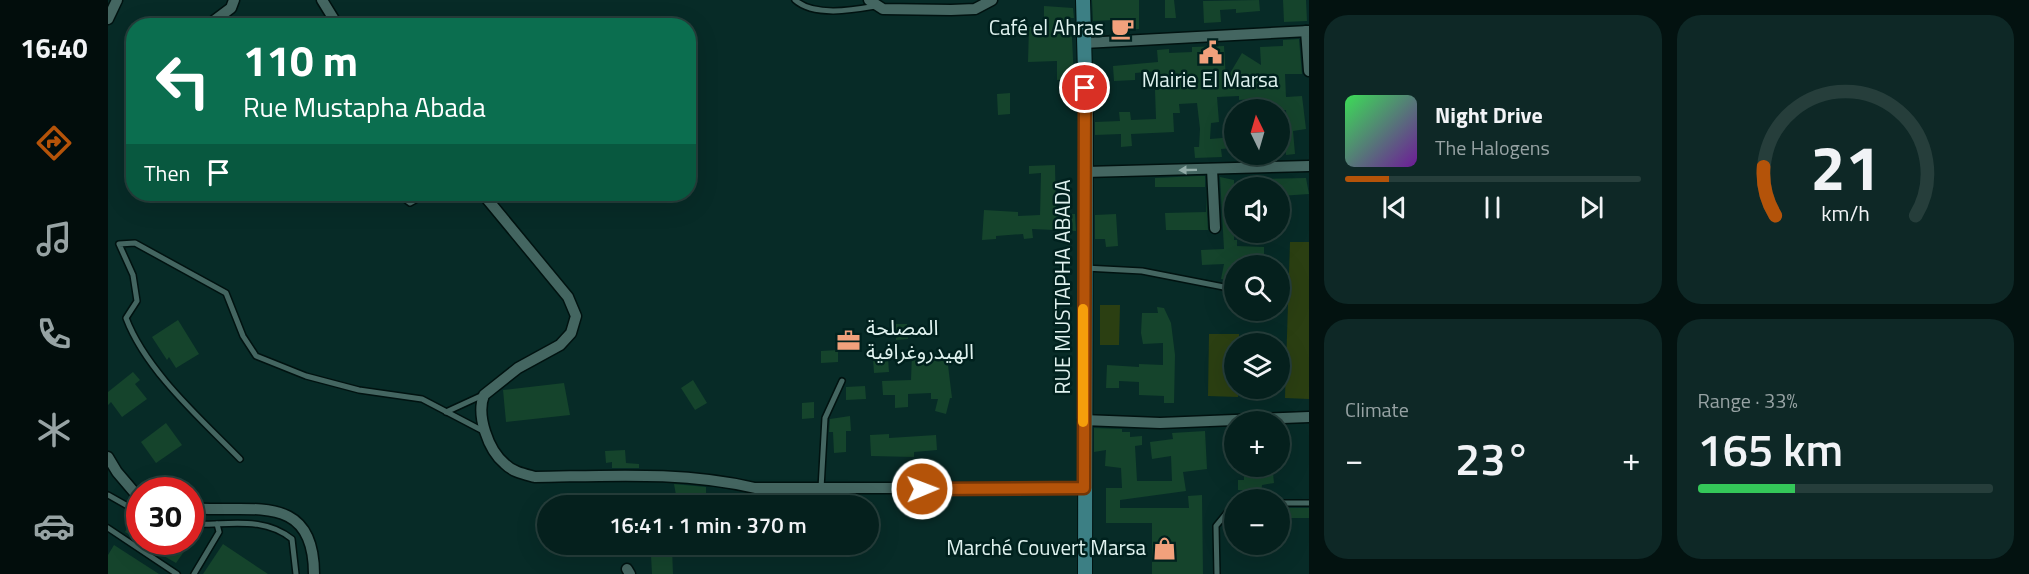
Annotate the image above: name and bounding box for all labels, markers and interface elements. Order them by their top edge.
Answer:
place label: Café el Ahras [989,11,1104,43]
cafe icon: Café el Ahras [1109,15,1135,41]
text: 16:40 [20,27,88,68]
text: 110 m [243,28,358,92]
public building icon: Mairie El Marsa [1197,39,1223,65]
icon: left [144,42,222,120]
pin [1059,62,1110,113]
place label: Mairie El Marsa [1142,63,1279,95]
icon: arrive [1068,71,1101,104]
text: Rue Mustapha Abada [243,86,486,127]
text: Night Drive [1435,98,1543,132]
north arrow [1224,99,1290,165]
map controls [1224,99,1290,555]
text: 21 [1810,120,1880,215]
icon: directions [33,122,75,164]
text: The Halogens [1435,132,1550,163]
text: Then [144,156,190,190]
icon: arrive [202,156,235,189]
one-way arrow [1178,165,1197,174]
button: sound [1224,177,1290,243]
street label: RUE MUSTAPHA ABADA [1046,179,1078,395]
icon: previous [1378,191,1411,224]
icon: pause [1476,191,1509,224]
icon: next [1575,191,1608,224]
text: km/h [1821,198,1870,230]
icon: music [33,218,75,260]
button: search [1224,255,1290,321]
place label: المصلحة الهيدروغرافية [866,311,974,367]
icon: phone [33,313,75,355]
office icon: المصلحة الهيدروغرافية [835,327,861,353]
button: layers [1224,333,1290,399]
text: Range · 33% [1698,385,1798,416]
text: Climate [1345,394,1409,425]
icon: climate [33,409,75,451]
button: + [1224,411,1290,477]
text: 165 km [1698,415,1843,483]
text: 23° [1455,424,1531,492]
text: − [1345,434,1363,484]
text: + [1622,434,1640,484]
position arrow [890,457,954,521]
speed limit sign: 30 [126,477,204,555]
button: − [1224,489,1290,555]
icon: car [33,505,75,547]
text: 16:41 · 1 min · 370 m [609,508,807,542]
place label: Marché Couvert Marsa [946,531,1146,563]
shop icon: Marché Couvert Marsa [1151,535,1177,561]

